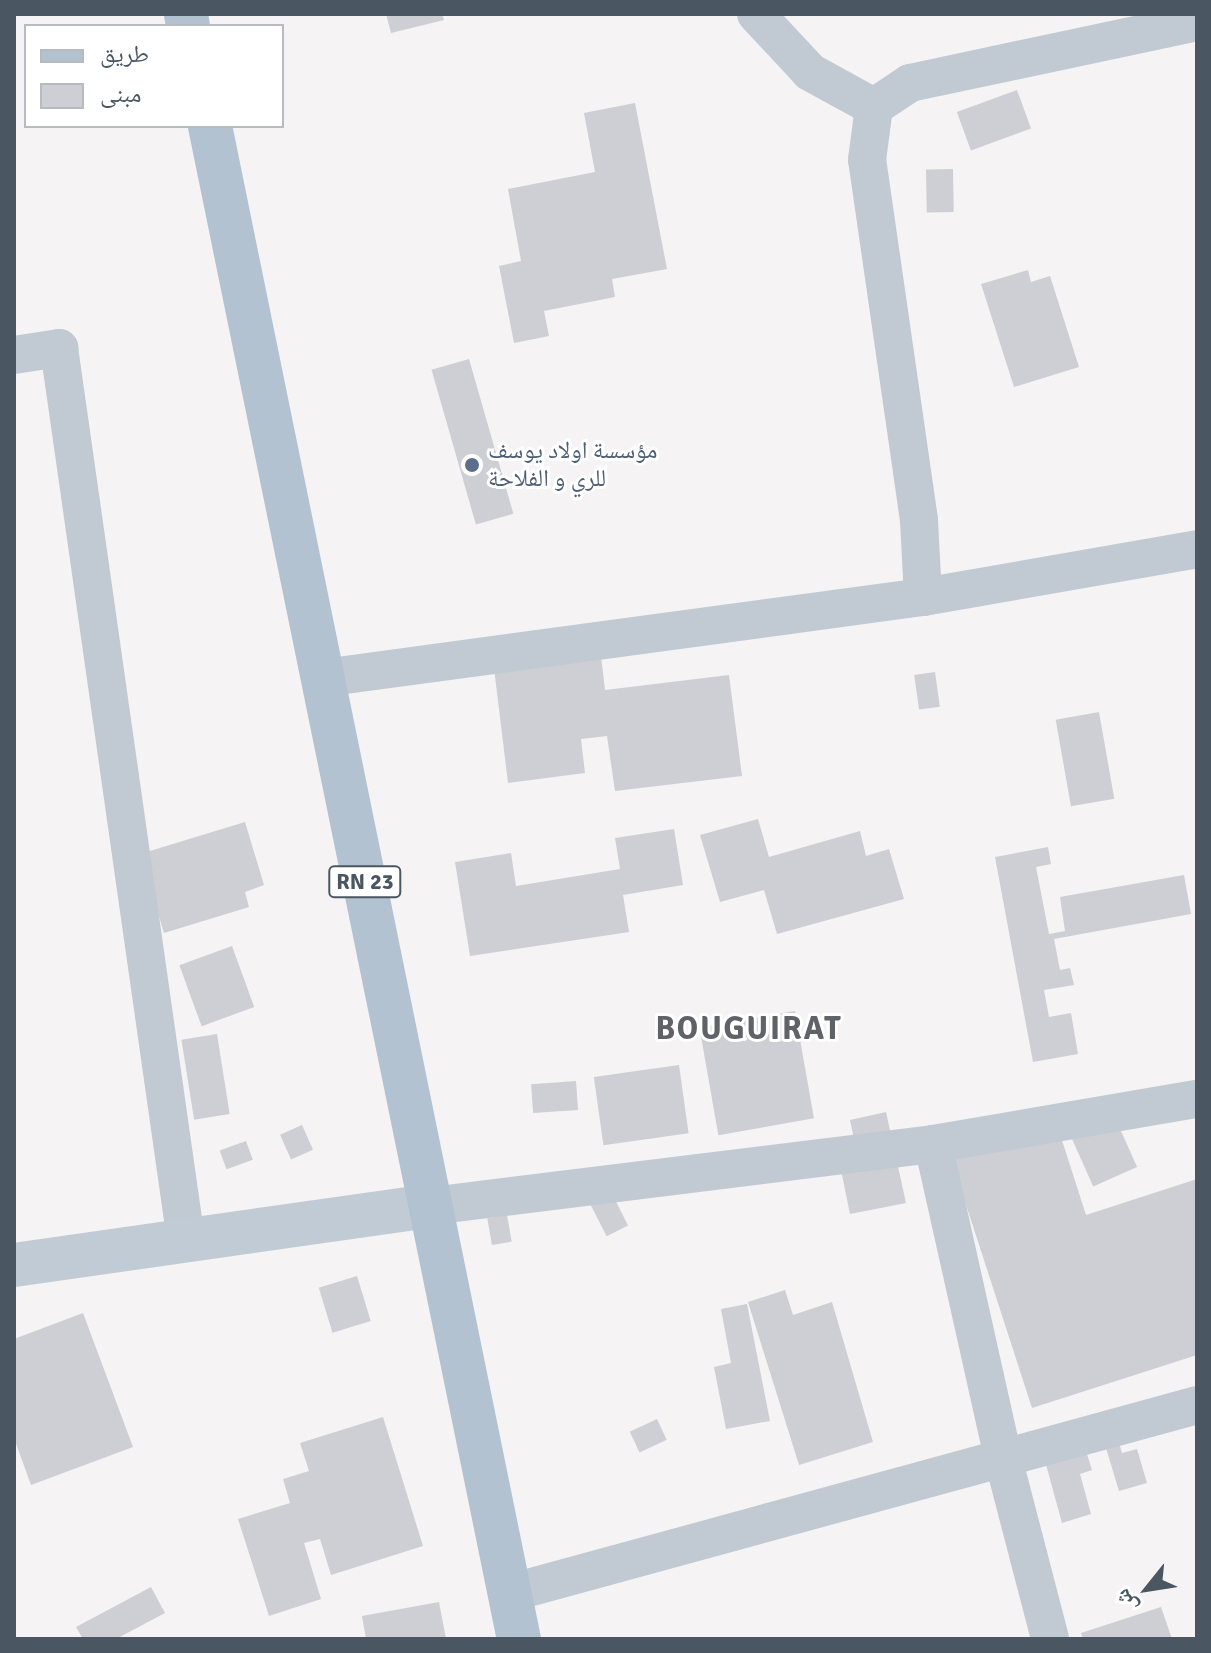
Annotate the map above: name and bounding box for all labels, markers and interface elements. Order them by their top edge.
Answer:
legend [24,24,284,128]
text: طريق [100,39,149,69]
text: مبنى [100,79,141,109]
place label: مؤسسة اولاد يوسف للري و الفلاحة [488,437,657,493]
marker: مؤسسة اولاد يوسف للري و الفلاحة [463,456,481,474]
road number: RN 23 [327,864,403,900]
district label: BOUGUIRAT [655,1010,843,1048]
north arrow [1107,1549,1187,1629]
text: ش [1108,1584,1143,1618]

